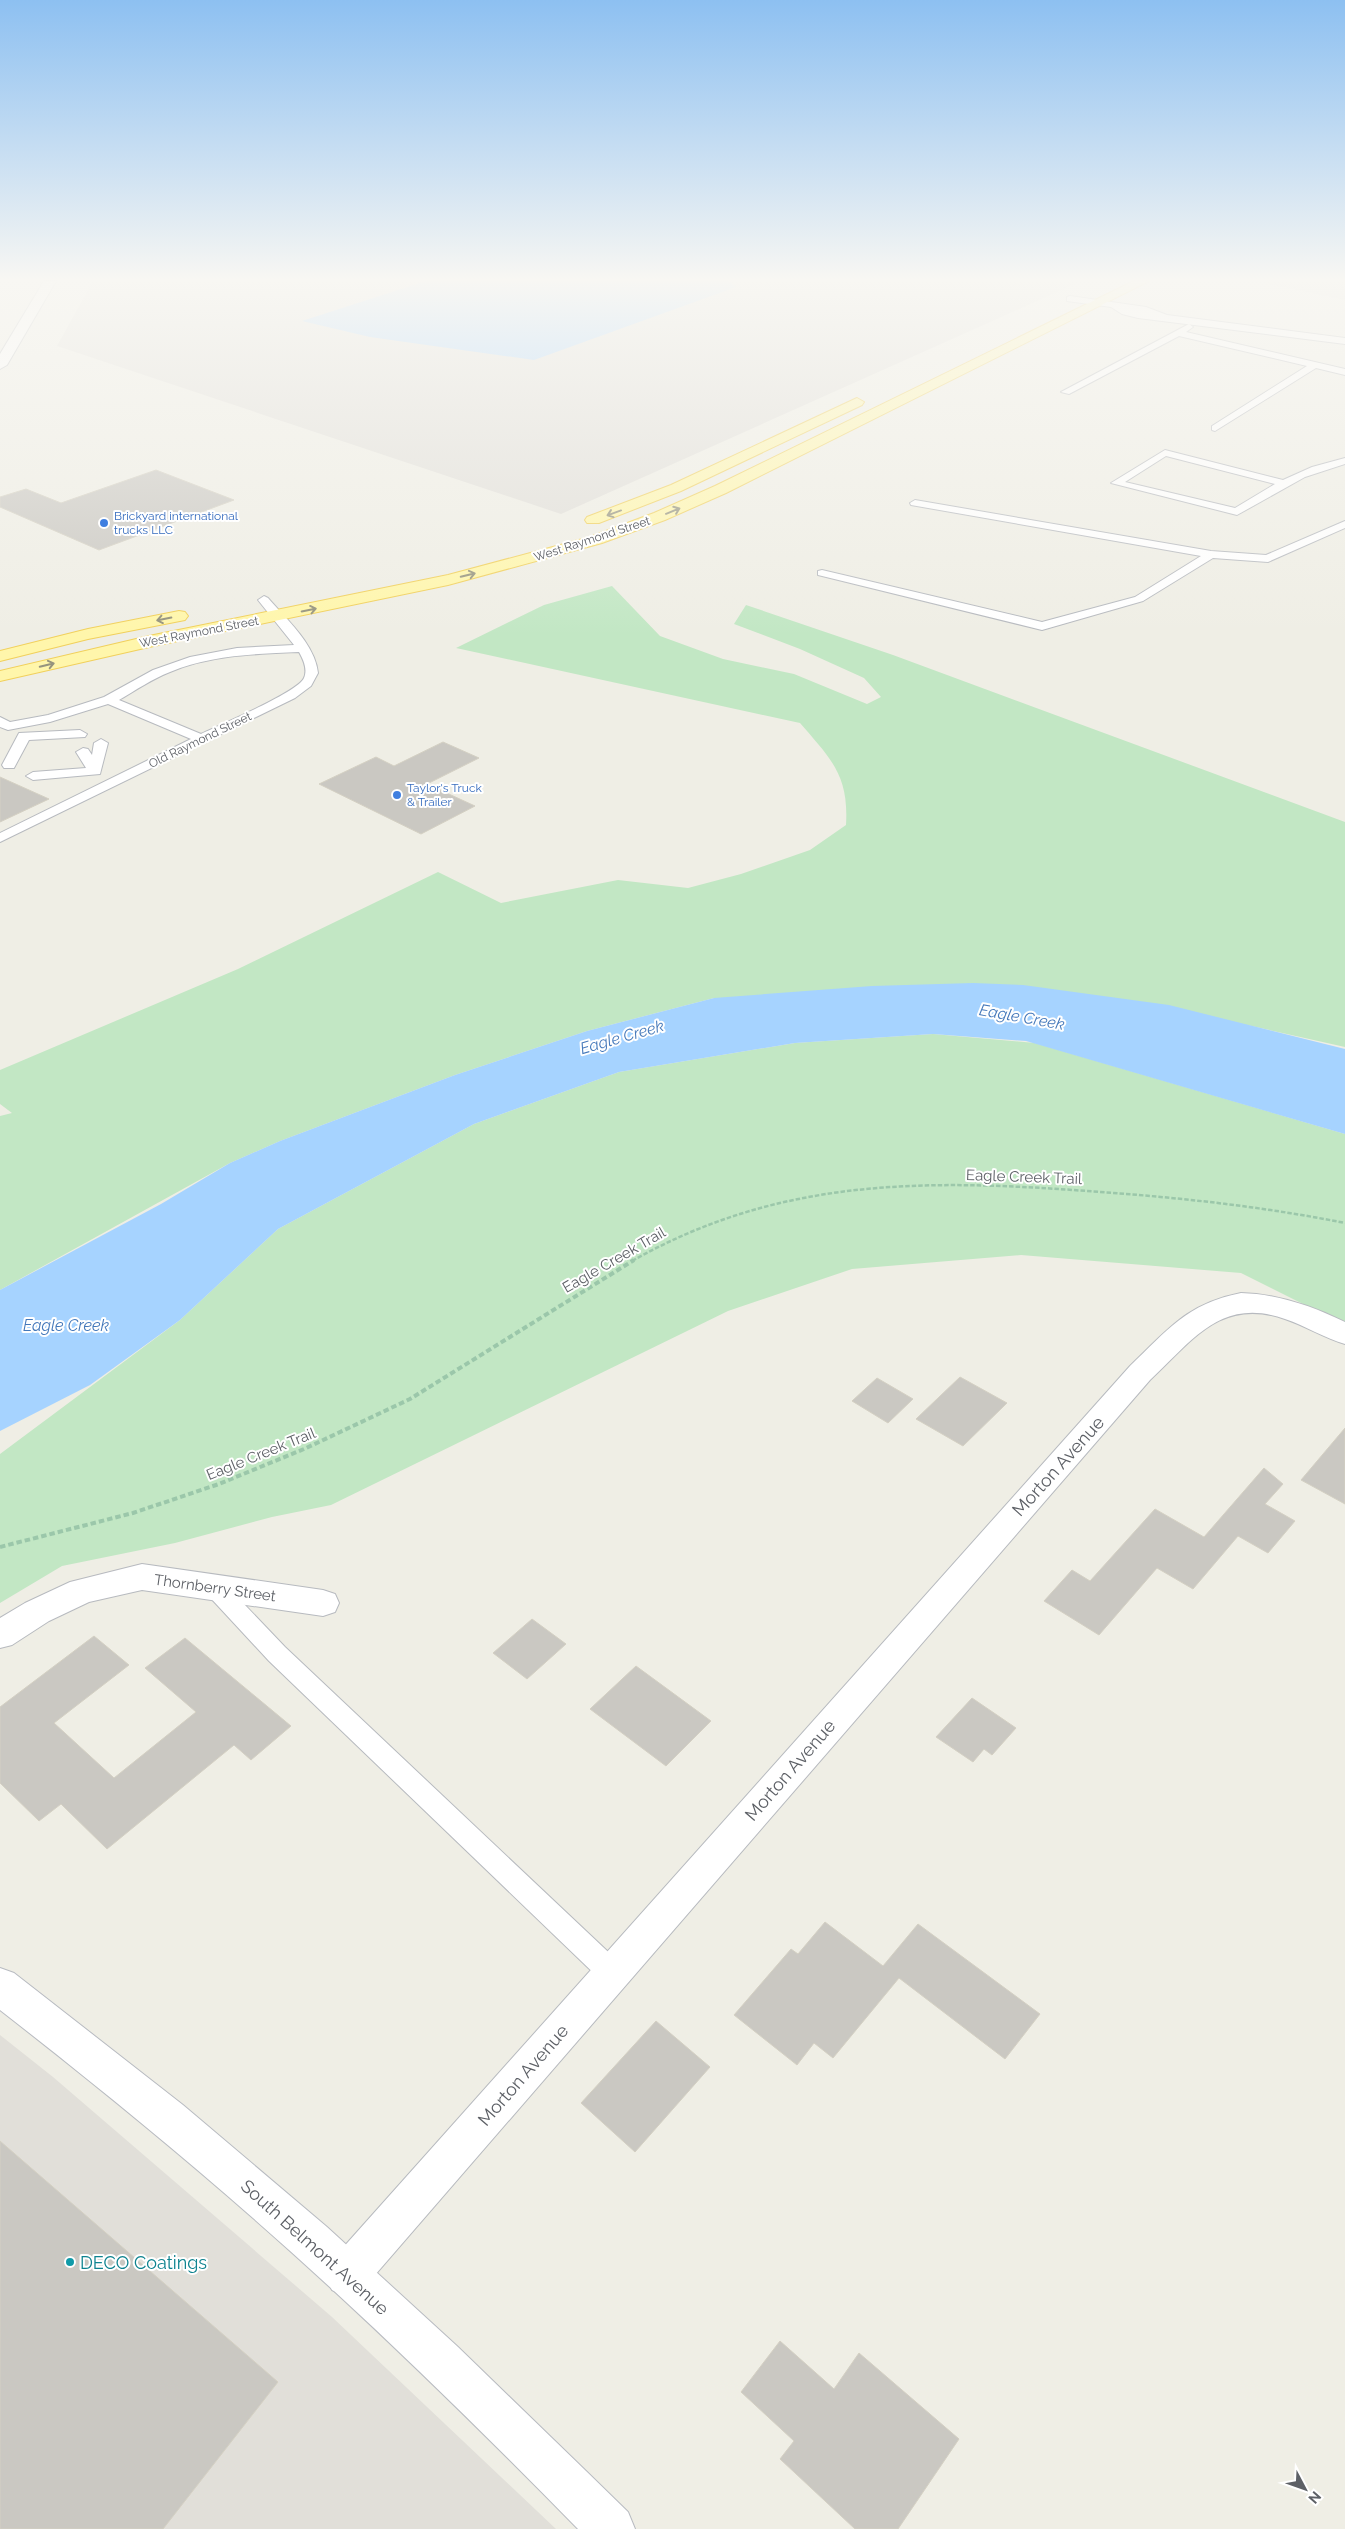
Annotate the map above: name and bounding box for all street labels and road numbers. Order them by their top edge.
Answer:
street label: West Raymond Street [532,514,652,564]
street label: West Raymond Street [138,614,260,650]
street label: Old Raymond Street [146,709,254,771]
street label: Eagle Creek Trail [966,1166,1083,1188]
street label: Eagle Creek Trail [559,1223,670,1297]
street label: Morton Avenue [1008,1411,1109,1520]
street label: Eagle Creek Trail [204,1424,319,1484]
street label: Thornberry Street [153,1571,277,1605]
street label: Morton Avenue [740,1715,840,1825]
street label: Morton Avenue [473,2020,573,2130]
street label: South Belmont Avenue [237,2175,394,2319]

